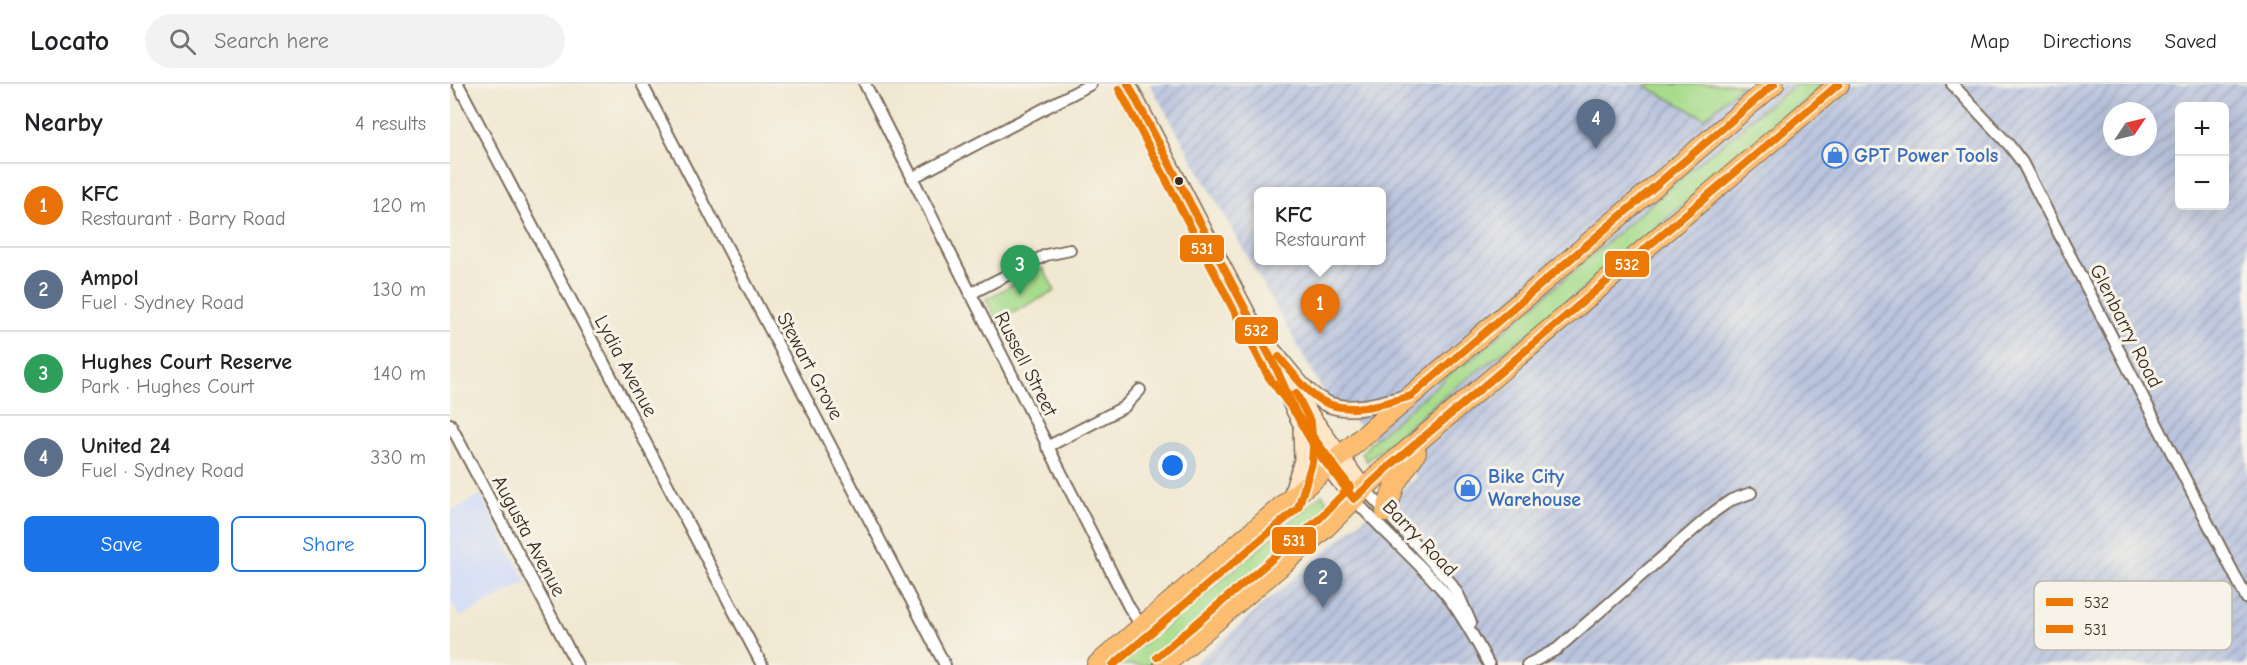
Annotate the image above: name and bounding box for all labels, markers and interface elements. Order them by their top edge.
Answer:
search box [145,14,565,68]
text: Locato [30,25,109,57]
icon: search [166,25,199,58]
text: Search here [214,28,329,54]
text: Map [1970,29,2010,53]
text: Directions [2043,29,2132,53]
text: Saved [2165,29,2217,53]
pin: 4 [1576,100,1616,149]
north arrow [2103,102,2157,156]
map controls [2175,102,2229,210]
button: + [2175,102,2229,156]
text: Nearby [24,108,103,138]
text: 4 results [355,112,426,135]
shop icon: GPT Power Tools [1820,140,1850,170]
place label: GPT Power Tools [1854,144,1998,167]
button: − [2175,156,2229,210]
unlabelled marker [1173,175,1185,187]
text: KFC [81,181,119,207]
popup [1254,187,1386,265]
text: 1 [40,194,47,217]
text: 120 m [372,194,426,217]
text: KFC [1275,202,1312,228]
text: Restaurant · Barry Road [81,207,286,230]
text: Restaurant [1275,228,1365,251]
line badge: 531 [1179,234,1225,263]
text: 531 [1191,240,1213,258]
pin: 3 [1000,246,1040,295]
line badge: 532 [1604,250,1650,278]
text: 532 [1615,256,1639,274]
street label: Glenbarry Road [2085,260,2167,392]
text: Ampol [81,265,139,291]
text: 2 [39,278,48,301]
text: 130 m [373,278,426,301]
pin: 1 [1300,284,1340,334]
text: Fuel · Sydney Road [81,291,244,314]
street label: Stewart Grove [772,308,848,424]
street label: Russell Street [990,308,1063,421]
street label: Lydia Avenue [590,311,662,421]
line badge: 532 [1234,316,1279,345]
text: 532 [1244,322,1268,340]
text: Hughes Court Reserve [81,349,292,375]
text: 3 [39,362,48,385]
text: 140 m [373,362,426,385]
text: Park · Hughes Court [81,375,254,398]
text: United 24 [81,433,170,459]
text: 4 [39,446,48,469]
text: 330 m [370,446,426,469]
your location [1158,451,1187,480]
text: Fuel · Sydney Road [81,459,244,482]
place label: Bike City Warehouse [1488,465,1581,511]
street label: Augusta Avenue [487,471,571,601]
shop icon: Bike City Warehouse [1453,473,1483,503]
street label: Barry Road [1378,495,1462,581]
button: Save [24,516,219,572]
button: Share [231,516,426,572]
line badge: 531 [1271,526,1317,555]
text: 531 [1283,532,1305,550]
pin: 2 [1304,558,1342,608]
legend [2034,581,2232,650]
text: 532 [2084,594,2109,612]
text: 531 [2084,621,2107,639]

